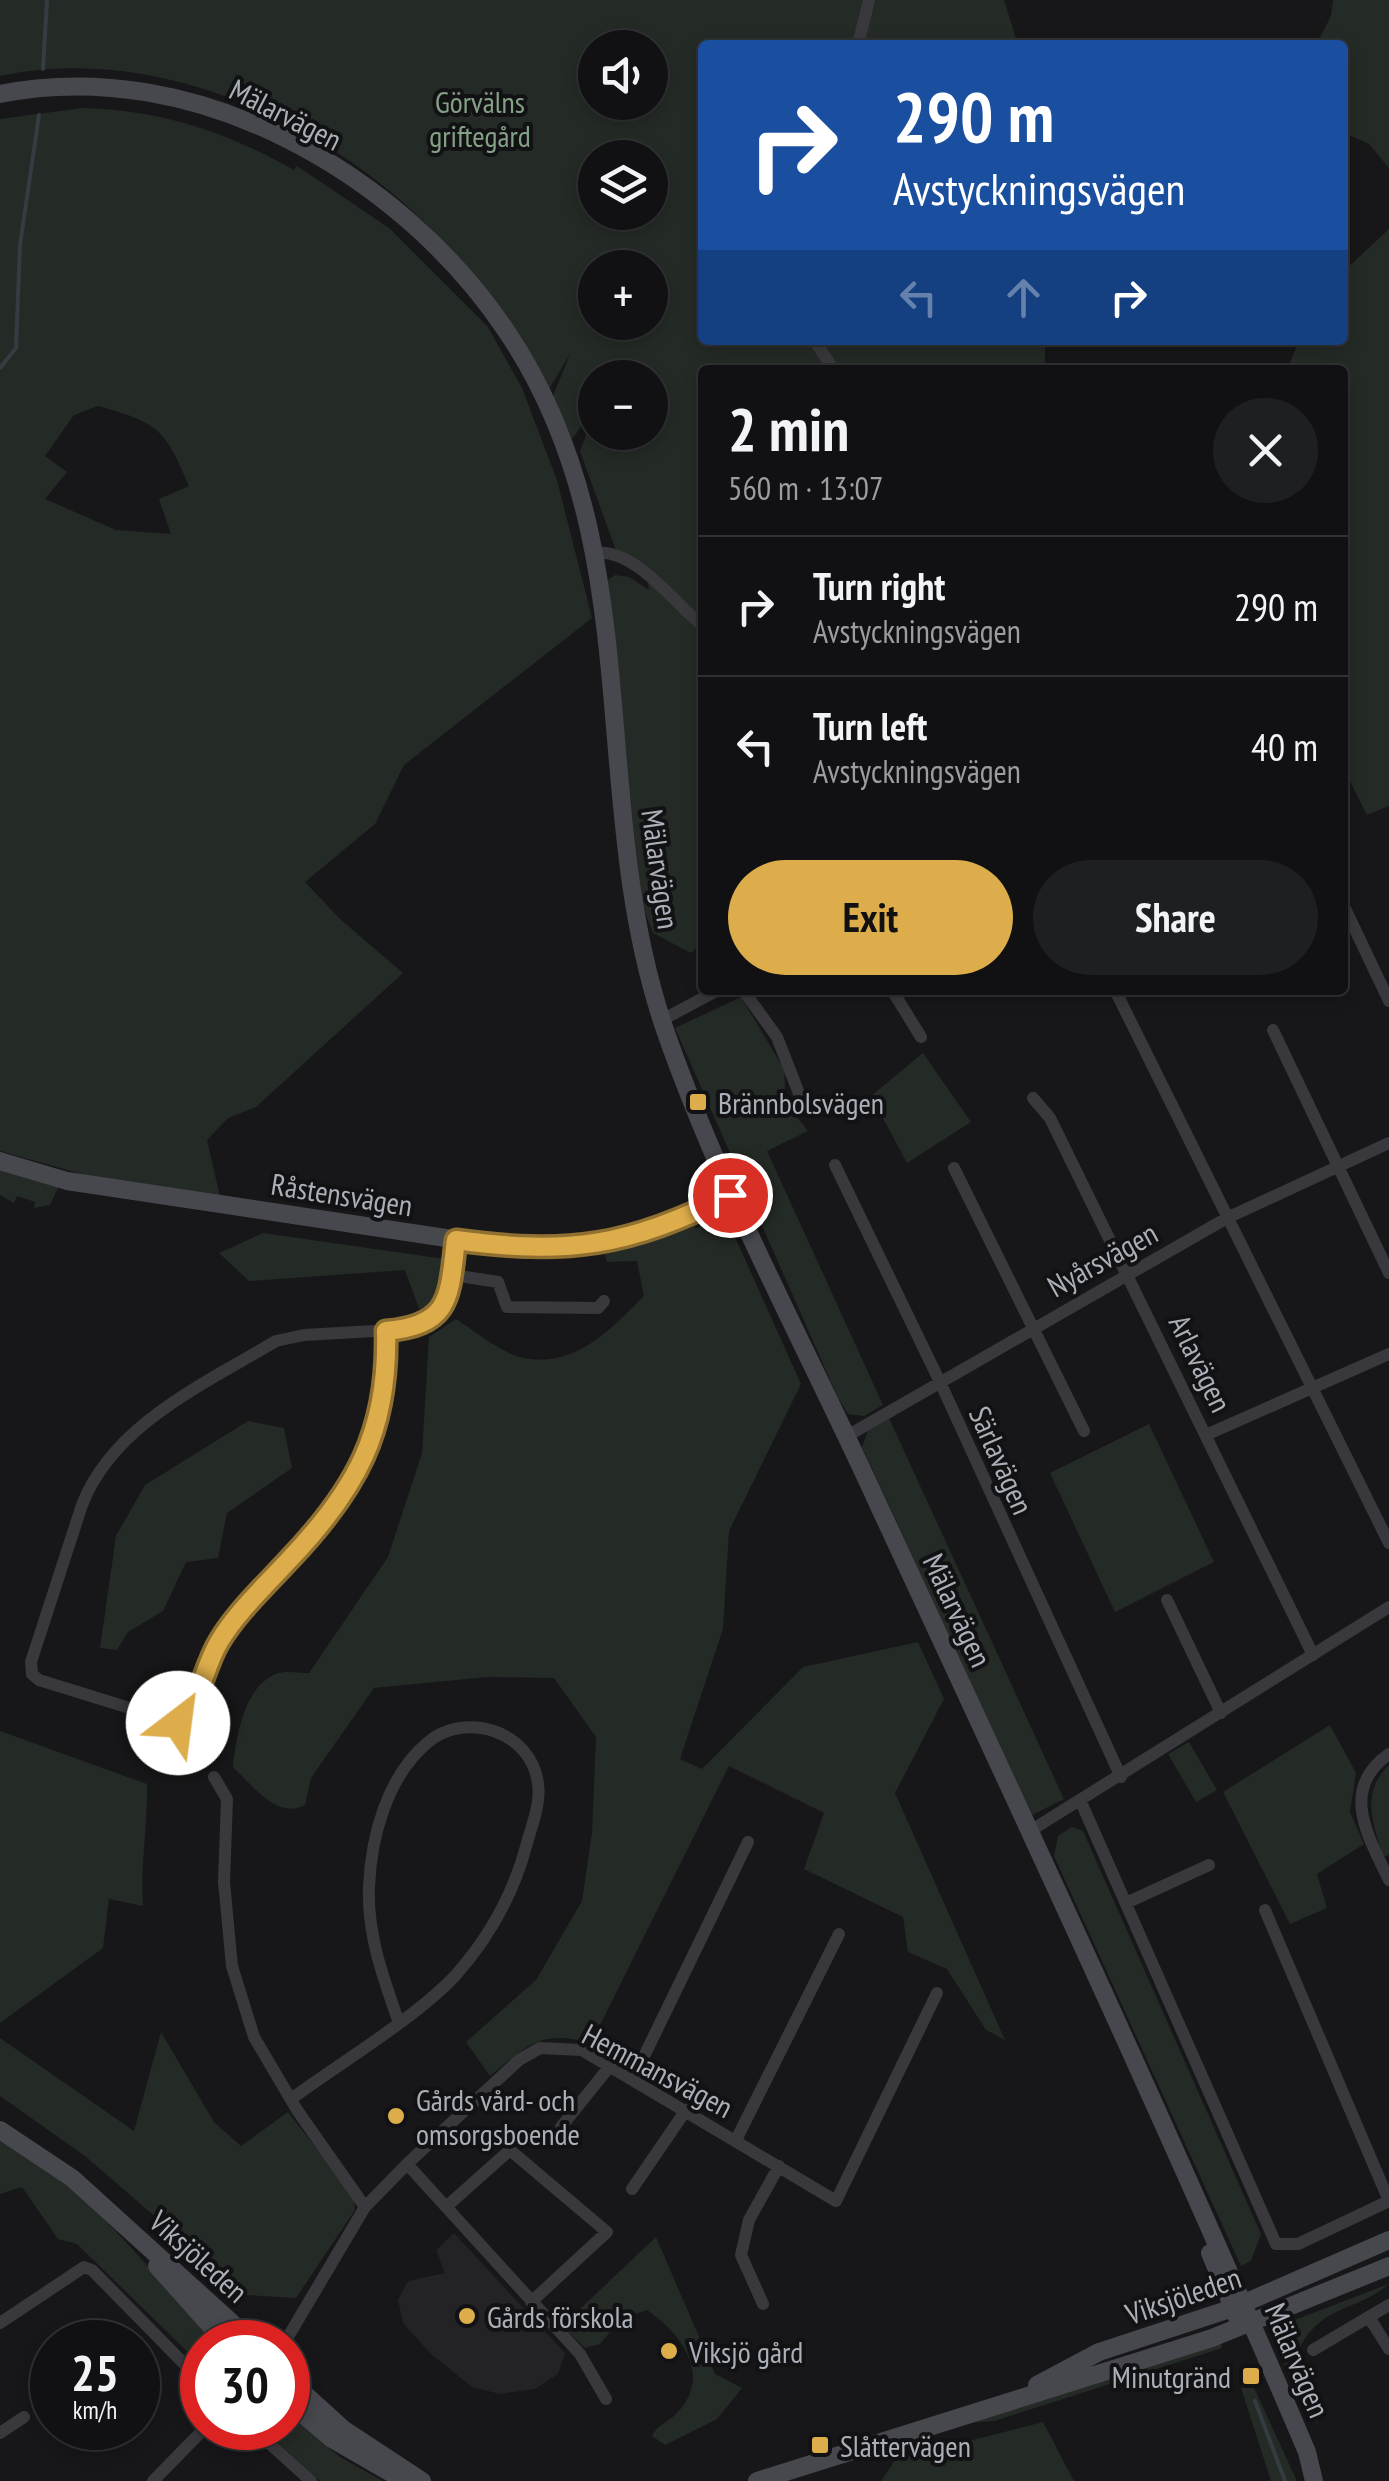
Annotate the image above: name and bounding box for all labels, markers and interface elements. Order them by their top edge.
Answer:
map controls [578,30,668,450]
button: sound [578,30,668,120]
street label: Mälarvägen [223,69,349,159]
text: 290 m [893,71,1054,161]
icon: right [728,80,858,210]
park label: Görvälns griftegård [429,82,531,155]
button: layers [578,140,668,230]
text: Avstyckningsvägen [893,159,1185,217]
button: + [578,250,668,340]
icon: left [891,270,946,325]
icon: ahead [996,270,1051,325]
icon: right [1101,270,1156,325]
button: − [578,360,668,450]
text: 2 min [728,390,849,468]
button: close [1213,398,1318,503]
text: 560 m · 13:07 [728,467,883,509]
text: Turn right [813,561,945,610]
icon: right [728,579,783,634]
text: 290 m [1234,582,1318,631]
text: Avstyckningsvägen [813,610,1021,652]
text: Turn left [813,701,927,750]
icon: left [728,719,783,774]
text: 40 m [1251,722,1318,771]
text: Avstyckningsvägen [813,750,1021,792]
street label: Mälarvägen [633,807,689,931]
button: Exit [728,860,1013,975]
button: Share [1033,860,1318,975]
place label: Brännbolsvägen [718,1083,884,1122]
marker: Brännbolsvägen [687,1091,709,1113]
pin [688,1153,773,1238]
street label: Råstensvägen [269,1164,415,1224]
icon: arrive [703,1168,758,1223]
street label: Nyårsvägen [1040,1213,1164,1305]
street label: Arlavägen [1161,1308,1241,1418]
street label: Särlavägen [961,1400,1043,1520]
street label: Mälarvägen [915,1547,1001,1673]
position arrow [126,1671,230,1775]
street label: Hemmansvägen [576,2014,740,2126]
place label: Gårds vård- och omsorgsboende [416,2080,580,2153]
marker: Gårds vård- och omsorgsboende [385,2105,407,2127]
street label: Viksjöleden [141,2201,256,2310]
street label: Viksjöleden [1119,2257,1246,2333]
place label: Gårds förskola [487,2297,634,2336]
street label: Mälarvägen [1257,2297,1339,2423]
marker: Gårds förskola [456,2305,478,2327]
speed limit sign: 30 [180,2320,310,2450]
place label: Viksjö gård [688,2332,803,2371]
text: 25 [71,2340,119,2405]
marker: Viksjö gård [658,2340,680,2362]
place label: Minutgränd [1112,2357,1231,2396]
marker: Minutgränd [1240,2365,1262,2387]
text: km/h [73,2394,117,2426]
place label: Slåttervägen [840,2426,971,2465]
marker: Slåttervägen [809,2434,831,2456]

